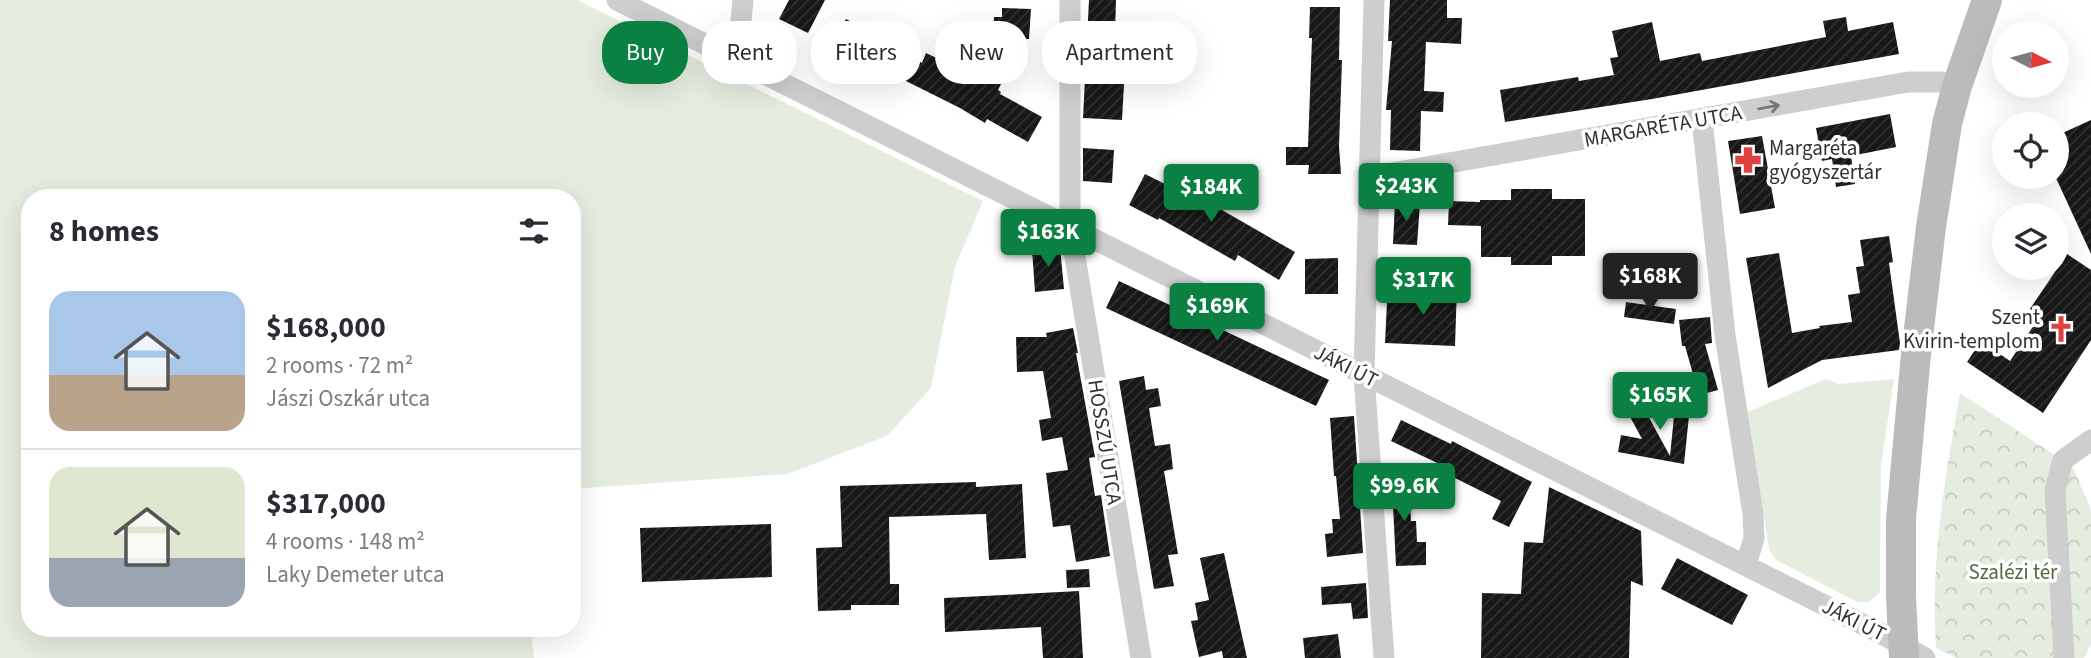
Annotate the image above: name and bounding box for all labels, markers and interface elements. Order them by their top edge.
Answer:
chip: Buy [602,21,688,84]
chip: Rent [702,21,797,84]
chip: Filters [811,21,921,84]
chip: New [935,21,1028,84]
chip: Apartment [1042,21,1197,84]
north arrow [1992,21,2068,98]
map controls [1992,21,2069,280]
street label: MARGARÉTA UTCA [1582,97,1745,155]
one-way arrow [1757,100,1780,113]
button: locate [1992,112,2069,189]
place label: Margaréta gyógyszertár [1769,133,1882,187]
pharmacy icon: Margaréta gyógyszertár [1733,145,1763,175]
pin: $184K [1162,164,1260,224]
pin: $243K [1357,164,1455,223]
text: $243K [1375,169,1437,202]
text: $184K [1180,170,1242,203]
button: layers [1992,203,2069,280]
text: 8 homes [49,210,159,253]
pin: $163K [999,210,1097,269]
icon: filters [515,212,553,250]
text: $163K [1017,215,1079,248]
pin: $168K [1601,254,1699,313]
pin: $317K [1374,258,1472,317]
text: $168K [1619,259,1681,292]
text: $317K [1392,263,1454,296]
pin: $169K [1168,284,1266,343]
text: $169K [1186,289,1248,322]
place label: Szent Kvirin-templom [1903,302,2040,356]
text: $168,000 [266,306,386,349]
church icon: Szent Kvirin-templom [2046,314,2076,344]
icon: home [105,319,189,403]
street label: JÁKI ÚT [1309,337,1383,395]
text: 2 rooms · 72 m² [266,349,413,382]
pin: $165K [1611,372,1709,432]
street label: HOSSZÚ UTCA [1080,377,1130,507]
text: $165K [1629,378,1691,411]
text: Jászi Oszkár utca [266,382,430,415]
pin: $99.6K [1347,463,1461,523]
text: $99.6K [1369,469,1439,502]
text: $317,000 [266,482,386,525]
icon: home [105,495,189,579]
text: 4 rooms · 148 m² [266,525,425,558]
park label: Szalézi tér [1969,557,2058,587]
text: Laky Demeter utca [266,558,445,591]
street label: JÁKI ÚT [1817,591,1891,649]

